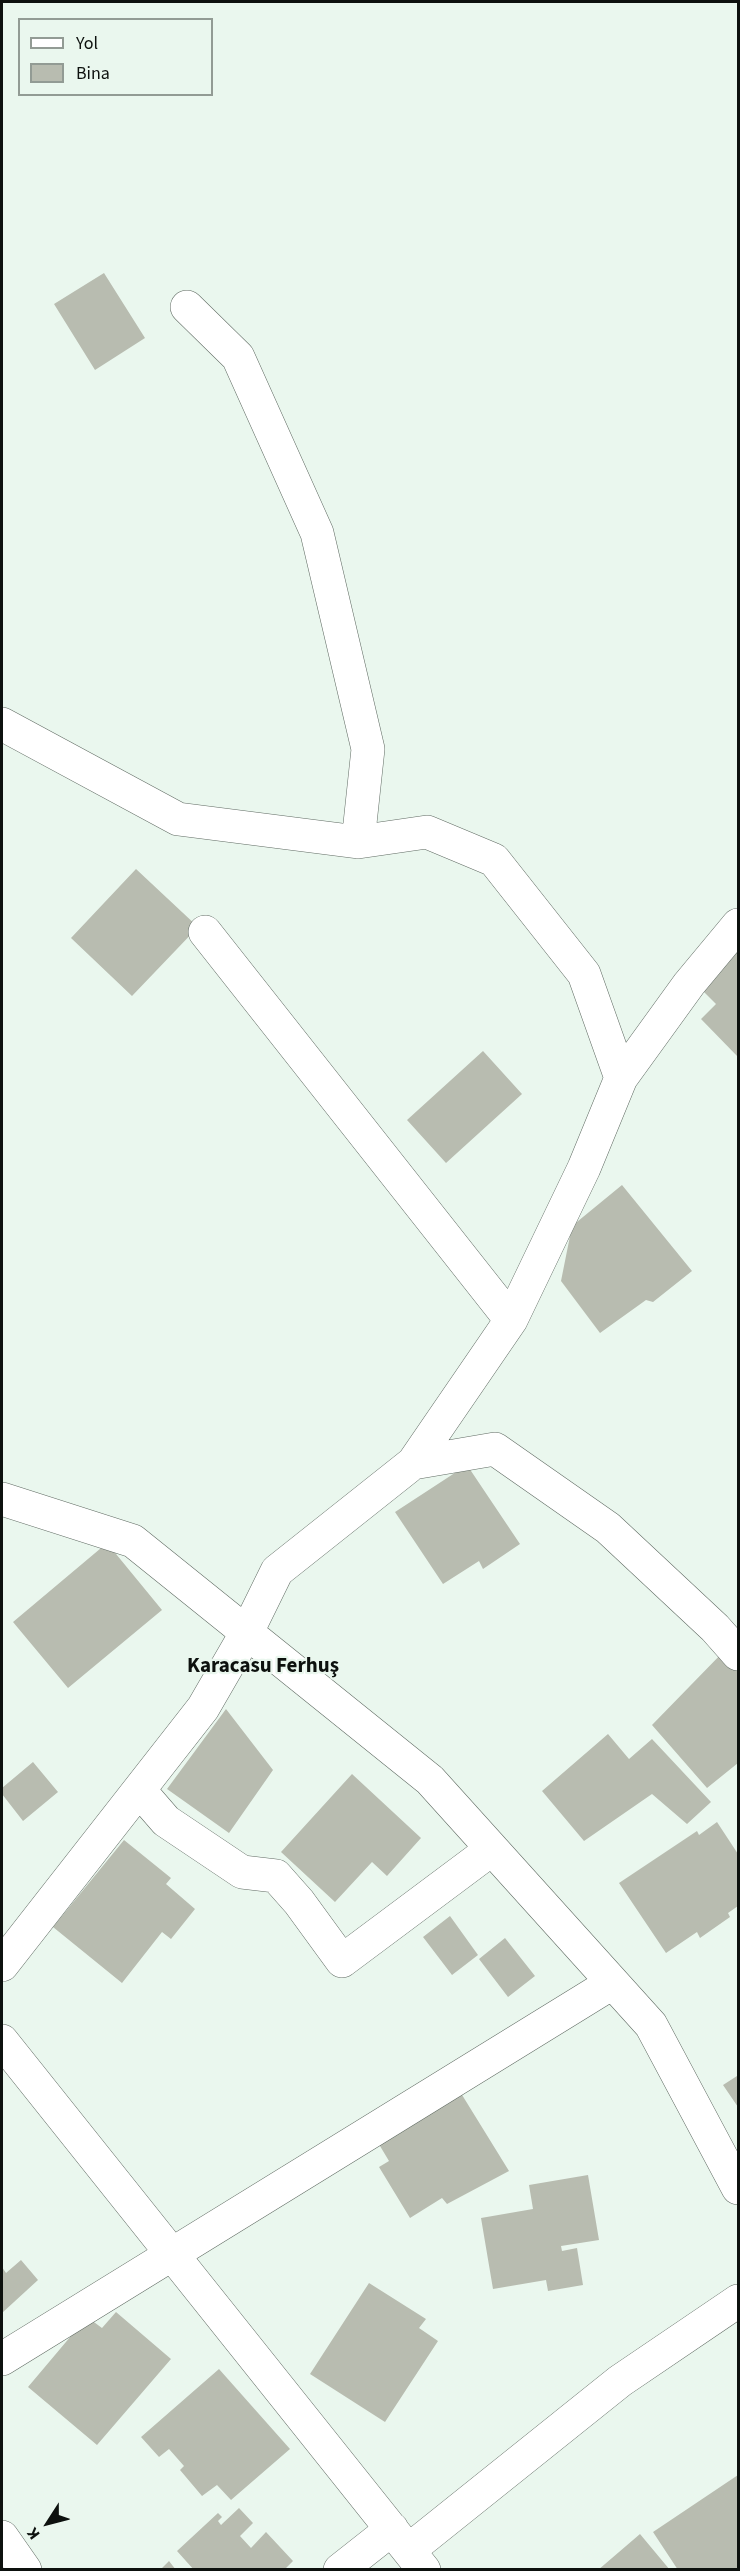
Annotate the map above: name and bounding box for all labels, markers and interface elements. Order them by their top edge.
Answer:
legend [18,18,213,96]
text: Yol [76,31,98,56]
text: Bina [76,61,110,86]
district label: Karacasu Ferhuş [187,1654,339,1680]
north arrow [18,2493,78,2553]
text: K [22,2523,45,2544]

